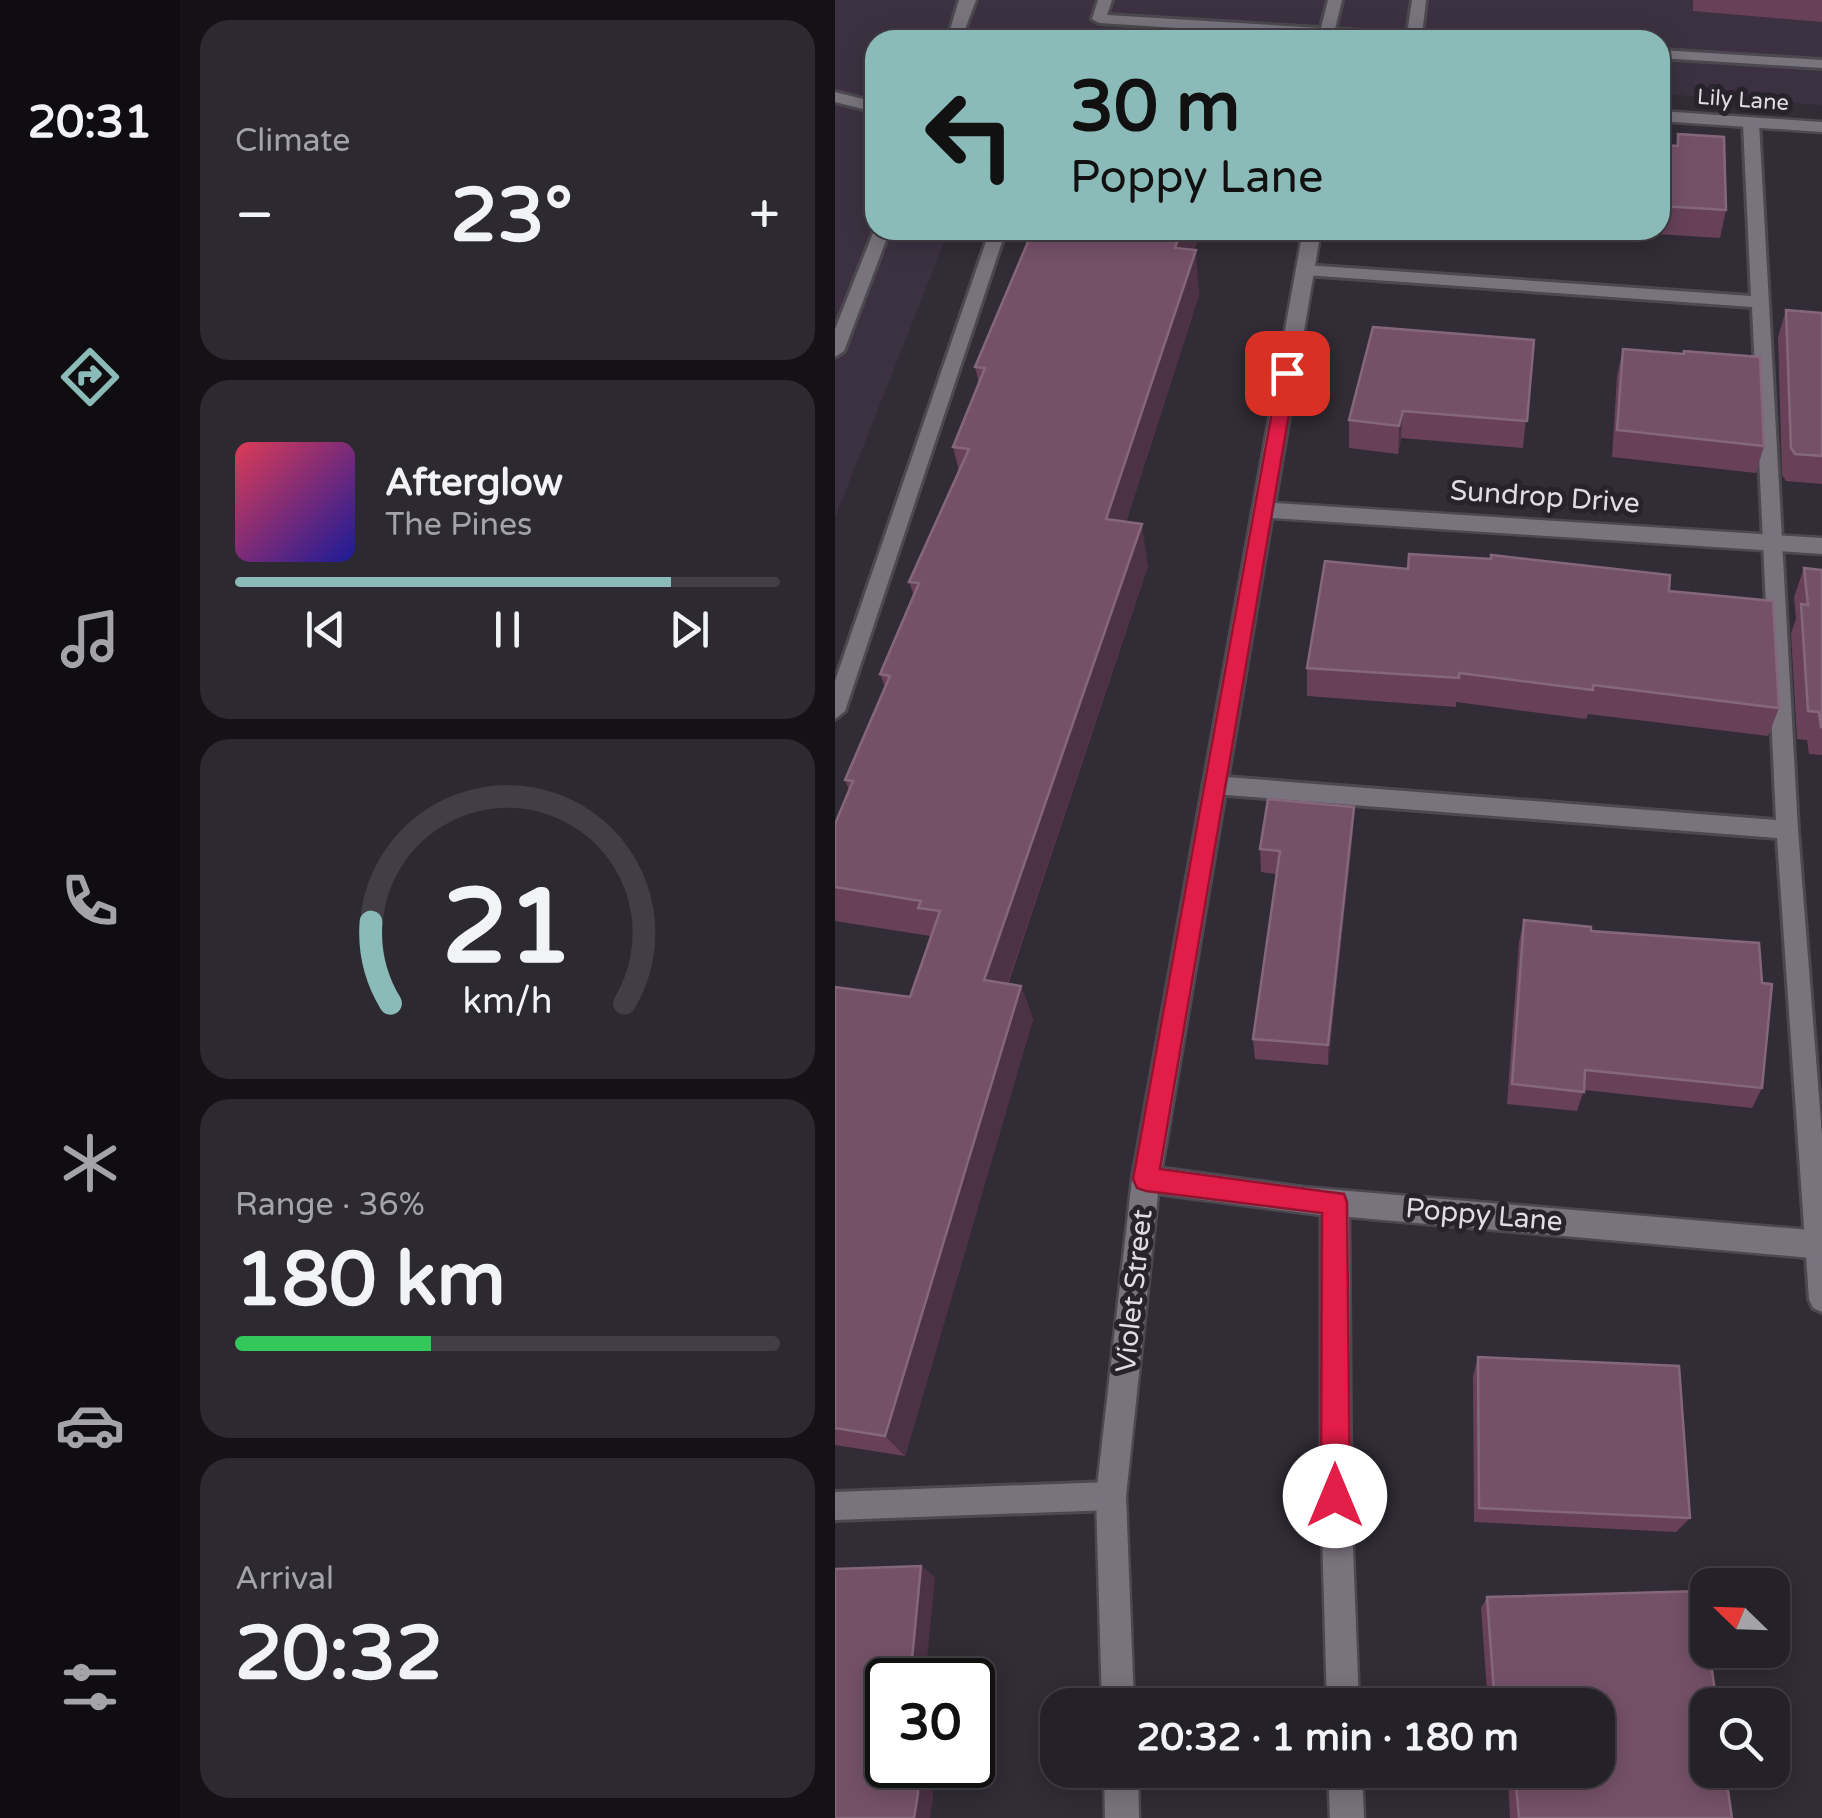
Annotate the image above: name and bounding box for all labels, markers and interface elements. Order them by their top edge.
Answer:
text: 30 m [1070,66,1240,150]
icon: left [905,70,1035,200]
street label: Lily Lane [1696,84,1790,116]
text: 20:31 [28,96,152,150]
text: Climate [235,122,350,160]
text: Poppy Lane [1070,151,1323,205]
text: 23° [450,171,573,261]
text: − [235,183,274,249]
text: + [749,183,780,249]
pin [1245,331,1330,416]
icon: directions [55,342,125,412]
icon: arrive [1260,346,1315,401]
text: Afterglow [385,460,563,506]
street label: Sundrop Drive [1449,473,1641,521]
text: The Pines [385,506,532,544]
icon: previous [298,602,353,657]
icon: pause [480,602,535,657]
icon: next [662,602,717,657]
icon: music [55,604,125,674]
icon: phone [55,866,125,936]
text: 21 [442,866,573,991]
text: km/h [463,980,552,1023]
icon: climate [55,1128,125,1198]
text: Range · 36% [235,1186,425,1224]
street label: Poppy Lane [1404,1191,1564,1239]
street label: Violet Street [1109,1207,1160,1374]
text: 180 km [235,1235,506,1325]
icon: car [55,1390,125,1460]
position arrow [1283,1444,1387,1548]
text: Arrival [235,1560,334,1598]
north arrow [1690,1568,1790,1668]
map controls [1690,1568,1790,1788]
text: 20:32 [235,1609,443,1699]
icon: filters [55,1652,125,1722]
speed limit sign: 30 [865,1658,995,1788]
button: search [1690,1688,1790,1788]
text: 20:32 · 1 min · 180 m [1136,1715,1519,1761]

